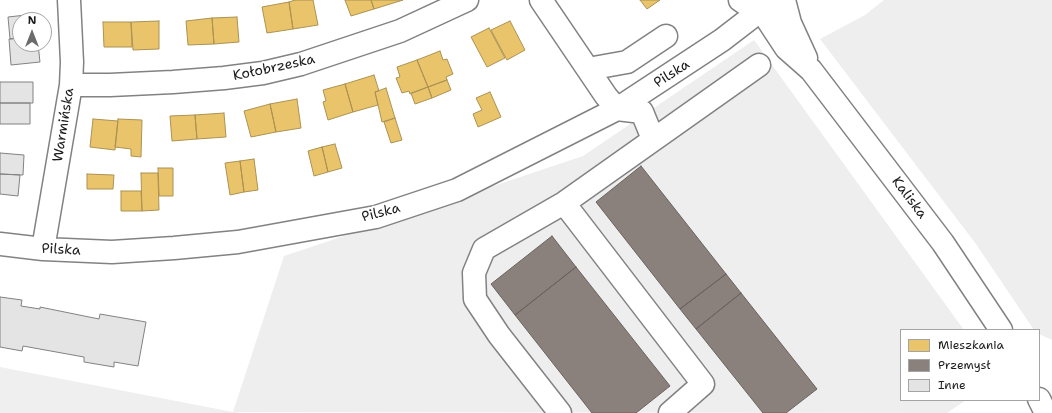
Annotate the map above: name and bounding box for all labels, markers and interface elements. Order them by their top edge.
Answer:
north arrow [12,12,52,52]
text: N [28,13,36,28]
street label: Kołobrzeska [232,51,316,85]
street label: Pilska [651,56,693,92]
street label: Warmińska [50,87,78,163]
street label: Kaliska [888,174,930,222]
street label: Pilska [360,200,402,226]
street label: Pilska [41,241,81,259]
legend [900,329,1040,401]
text: Mieszkania [938,337,1004,353]
text: Przemysł [938,357,991,373]
text: Inne [938,377,966,393]

